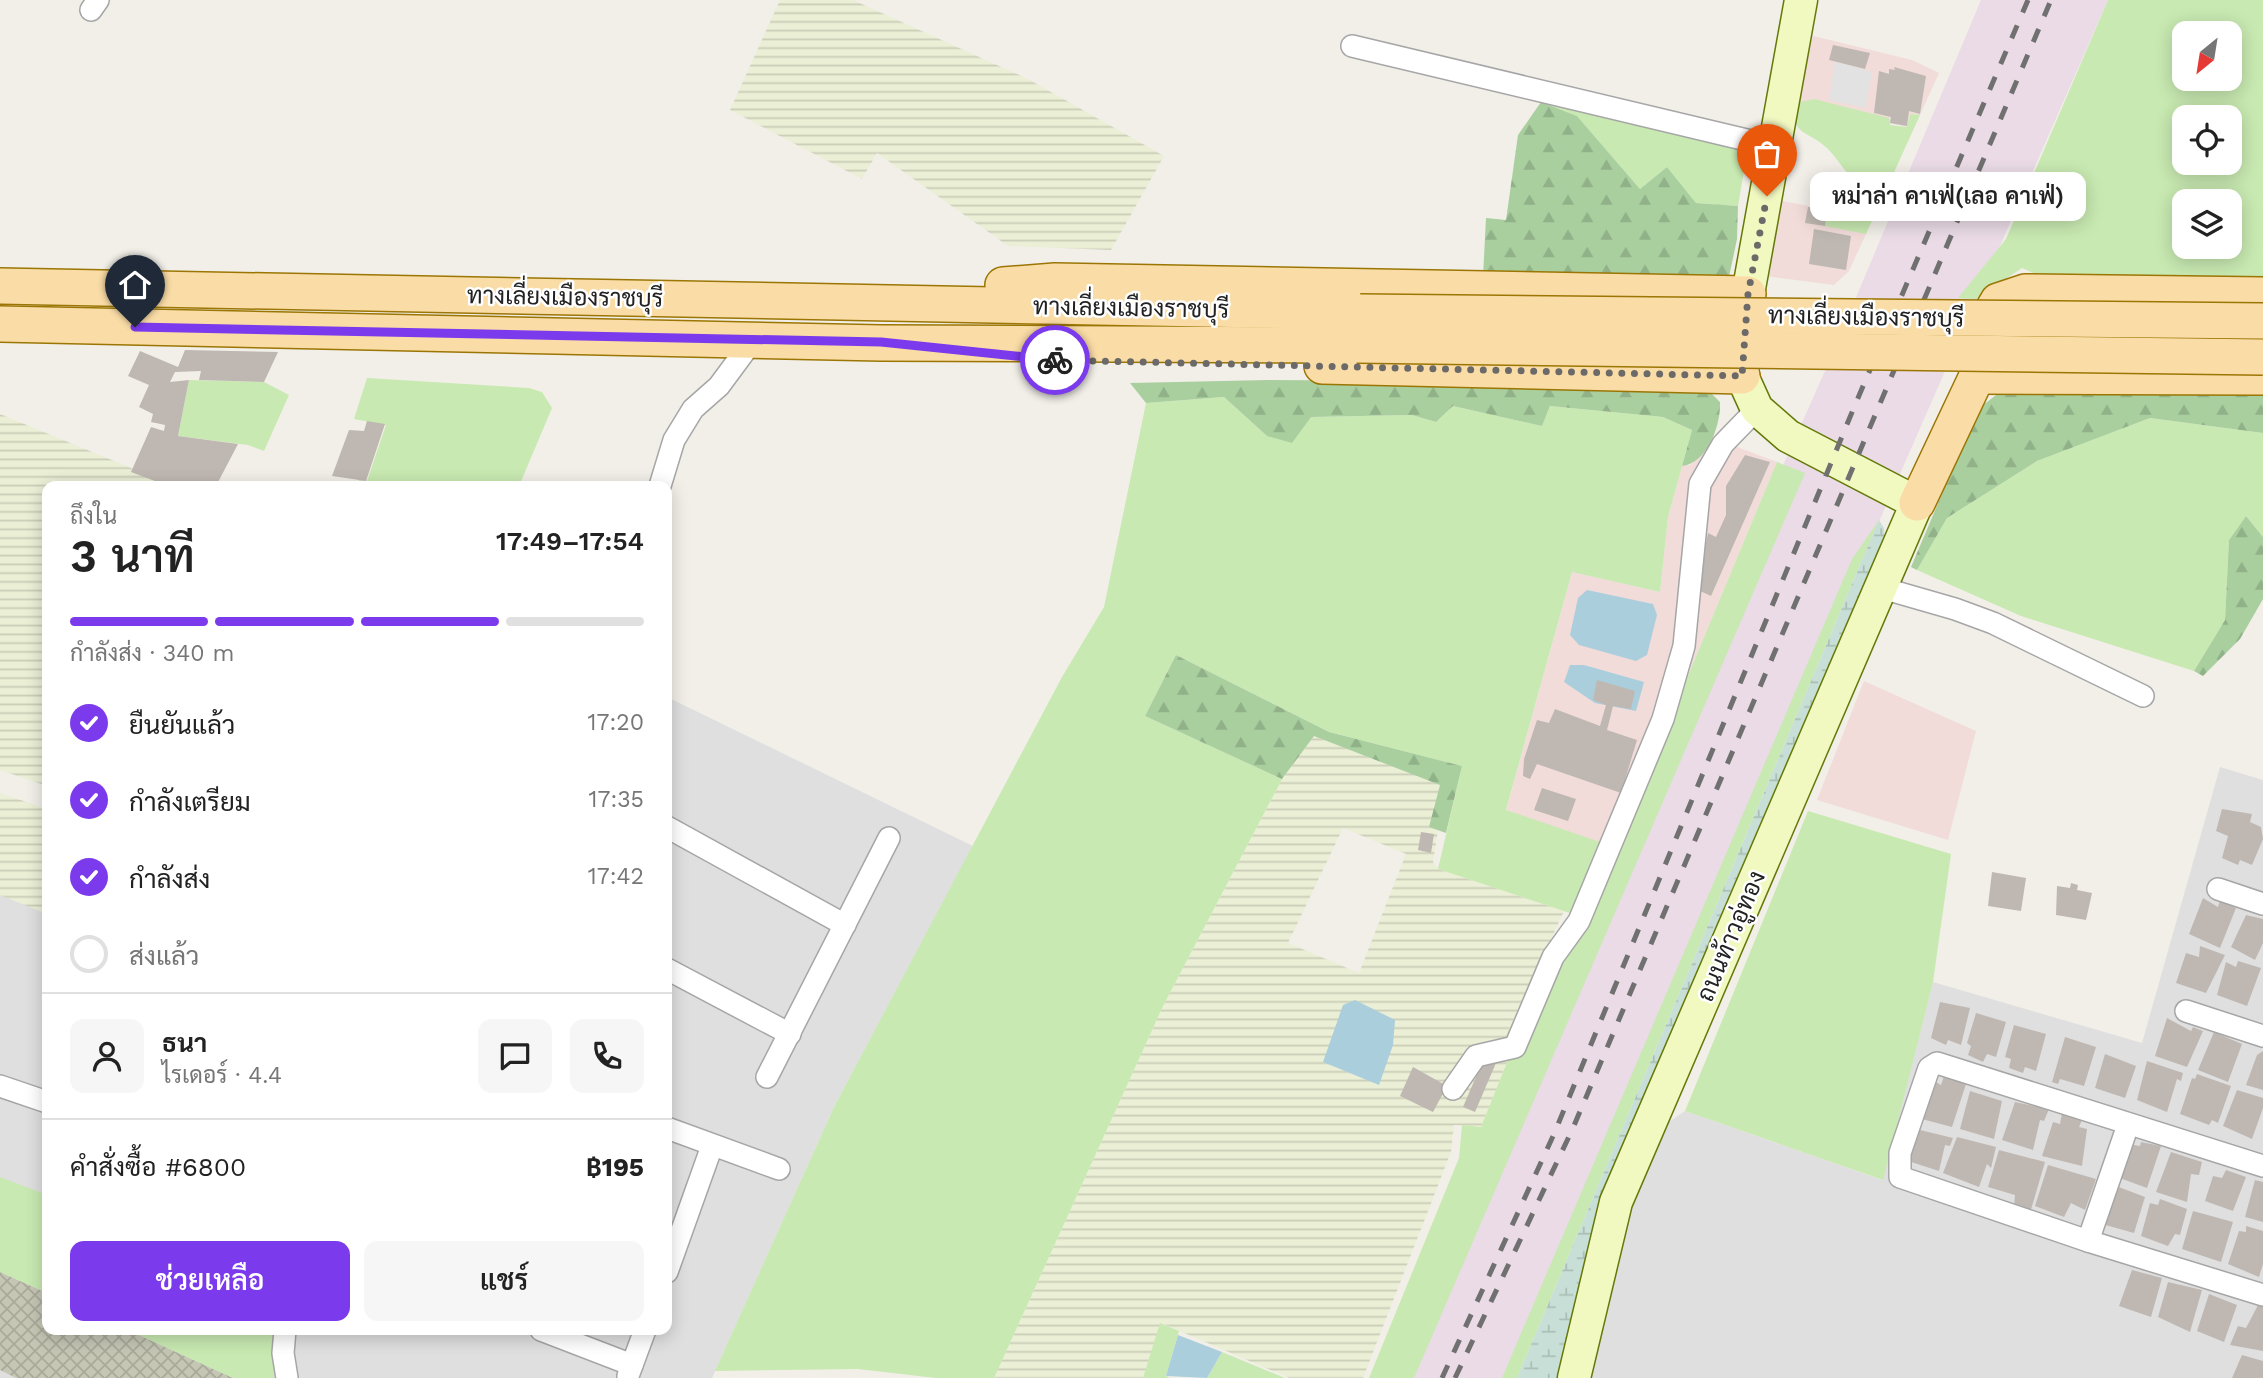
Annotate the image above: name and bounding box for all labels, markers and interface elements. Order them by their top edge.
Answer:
north arrow [2172,21,2242,91]
map controls [2172,21,2242,259]
button: locate [2172,105,2242,175]
pin [1737,124,1797,196]
icon: bag [1748,135,1786,173]
callout: หม่าล่า คาเฟ่(เลอ คาเฟ่) [1809,172,2086,220]
text: หม่าล่า คาเฟ่(เลอ คาเฟ่) [1832,183,2064,210]
button: layers [2172,189,2242,259]
pin [105,255,165,327]
icon: home [116,266,154,304]
street label: ทางเลี่ยงเมืองราชบุรี [467,274,664,315]
street label: ทางเลี่ยงเมืองราชบุรี [1033,285,1230,326]
street label: ทางเลี่ยงเมืองราชบุรี [1768,294,1965,335]
courier [1020,325,1090,395]
icon: bike [1036,341,1074,379]
text: ถึงใน [70,503,117,530]
text: 17:49–17:54 [496,526,644,556]
text: 3 นาที [70,529,195,583]
text: กำลังส่ง · 340 m [70,640,234,667]
icon: check [70,704,108,742]
text: 17:20 [588,709,644,736]
text: ยืนยันแล้ว [129,710,235,740]
icon: check [70,781,108,819]
text: 17:35 [589,786,644,813]
text: กำลังเตรียม [129,787,251,817]
icon: check [70,858,108,896]
text: 17:42 [588,863,644,890]
text: กำลังส่ง [129,864,210,894]
street label: ถนนท้าวอู่ทอง [1690,866,1774,1007]
text: ส่งแล้ว [129,941,199,971]
button: person [70,1019,144,1093]
button: chat [478,1019,552,1093]
button: phone [570,1019,644,1093]
text: ธนา [162,1028,207,1058]
text: ไรเดอร์ · 4.4 [162,1062,282,1089]
text: คำสั่งซื้อ #6800 [70,1152,246,1182]
text: ฿195 [586,1152,644,1182]
button: ช่วยเหลือ [70,1241,350,1321]
button: แชร์ [364,1241,644,1321]

